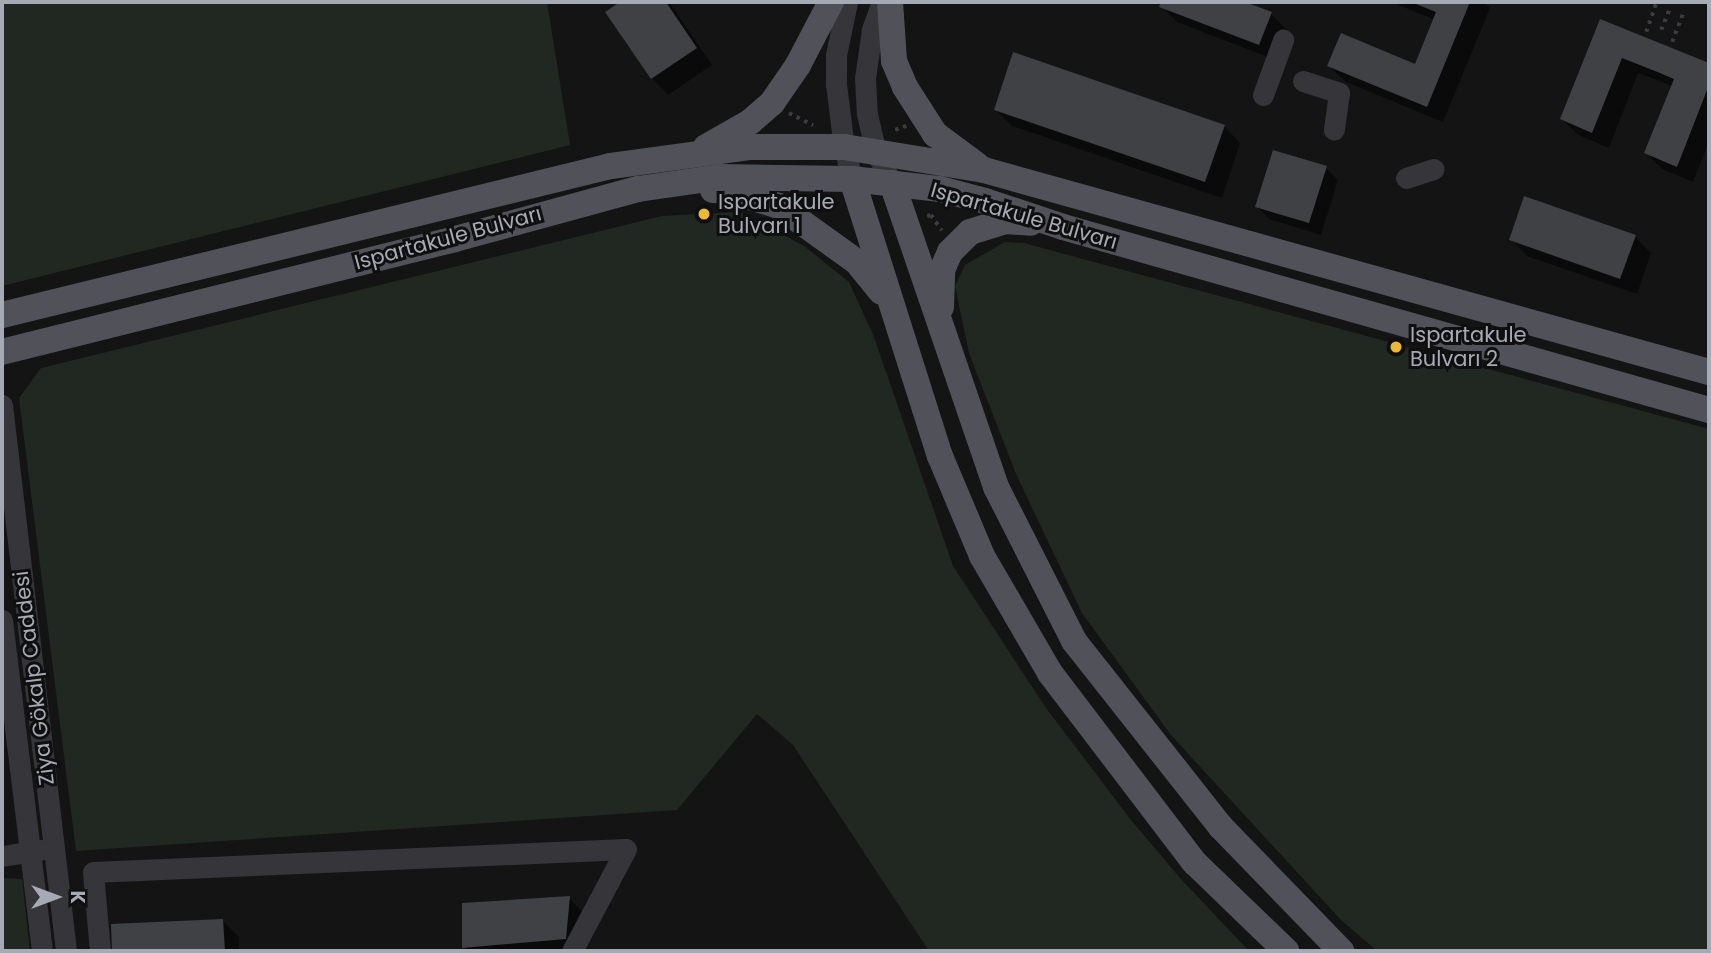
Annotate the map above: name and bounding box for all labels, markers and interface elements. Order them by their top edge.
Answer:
street label: Ispartakule Bulvarı [928,177,1120,255]
place label: Ispartakule Bulvarı 1 [718,189,835,239]
street label: Ispartakule Bulvarı [352,201,544,275]
marker: Ispartakule Bulvarı 1 [696,206,712,222]
place label: Ispartakule Bulvarı 2 [1410,322,1527,372]
marker: Ispartakule Bulvarı 2 [1388,339,1404,355]
street label: Ziya Gökalp Caddesi [8,569,60,787]
north arrow [21,862,91,932]
text: K [64,890,91,904]

